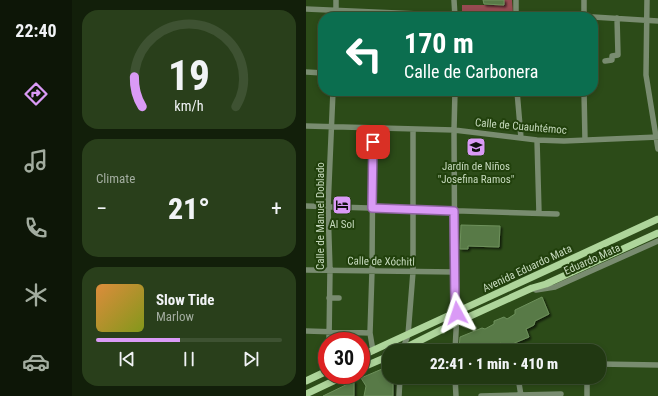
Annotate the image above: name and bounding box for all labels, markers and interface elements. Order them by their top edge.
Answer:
text: 22:40 [15,20,57,41]
text: 170 m [404,27,474,60]
icon: left [338,28,390,80]
text: 19 [168,51,210,100]
text: Calle de Carbonera [404,61,538,82]
icon: directions [22,80,50,108]
text: km/h [174,98,204,114]
street label: Calle de Cuauhtémoc [475,116,567,137]
pin [356,125,390,159]
icon: arrive [362,131,384,153]
school or university icon: Jardín de Niños "Josefina Ramos" [465,136,487,158]
icon: music [22,147,50,175]
place label: Jardín de Niños "Josefina Ramos" [438,160,514,186]
street label: Calle de Manuel Doblado [314,162,327,270]
text: Climate [96,171,135,186]
text: 21° [168,191,210,226]
hotel icon: Al Sol [331,194,353,216]
text: − [96,196,107,221]
text: + [271,196,282,221]
icon: phone [22,214,50,242]
place label: Al Sol [329,218,355,231]
street label: Eduardo Mata [562,241,622,278]
street label: Avenida Eduardo Mata [480,242,574,295]
street label: Calle de Xóchitl [347,254,415,269]
icon: climate [22,281,50,309]
text: Slow Tide [156,291,214,309]
position arrow [436,292,478,334]
text: Marlow [156,309,194,324]
speed limit sign: 30 [318,332,370,384]
icon: car [22,348,50,376]
icon: previous [116,348,138,370]
icon: pause [178,348,200,370]
icon: next [240,348,262,370]
text: 22:41 · 1 min · 410 m [430,355,558,373]

